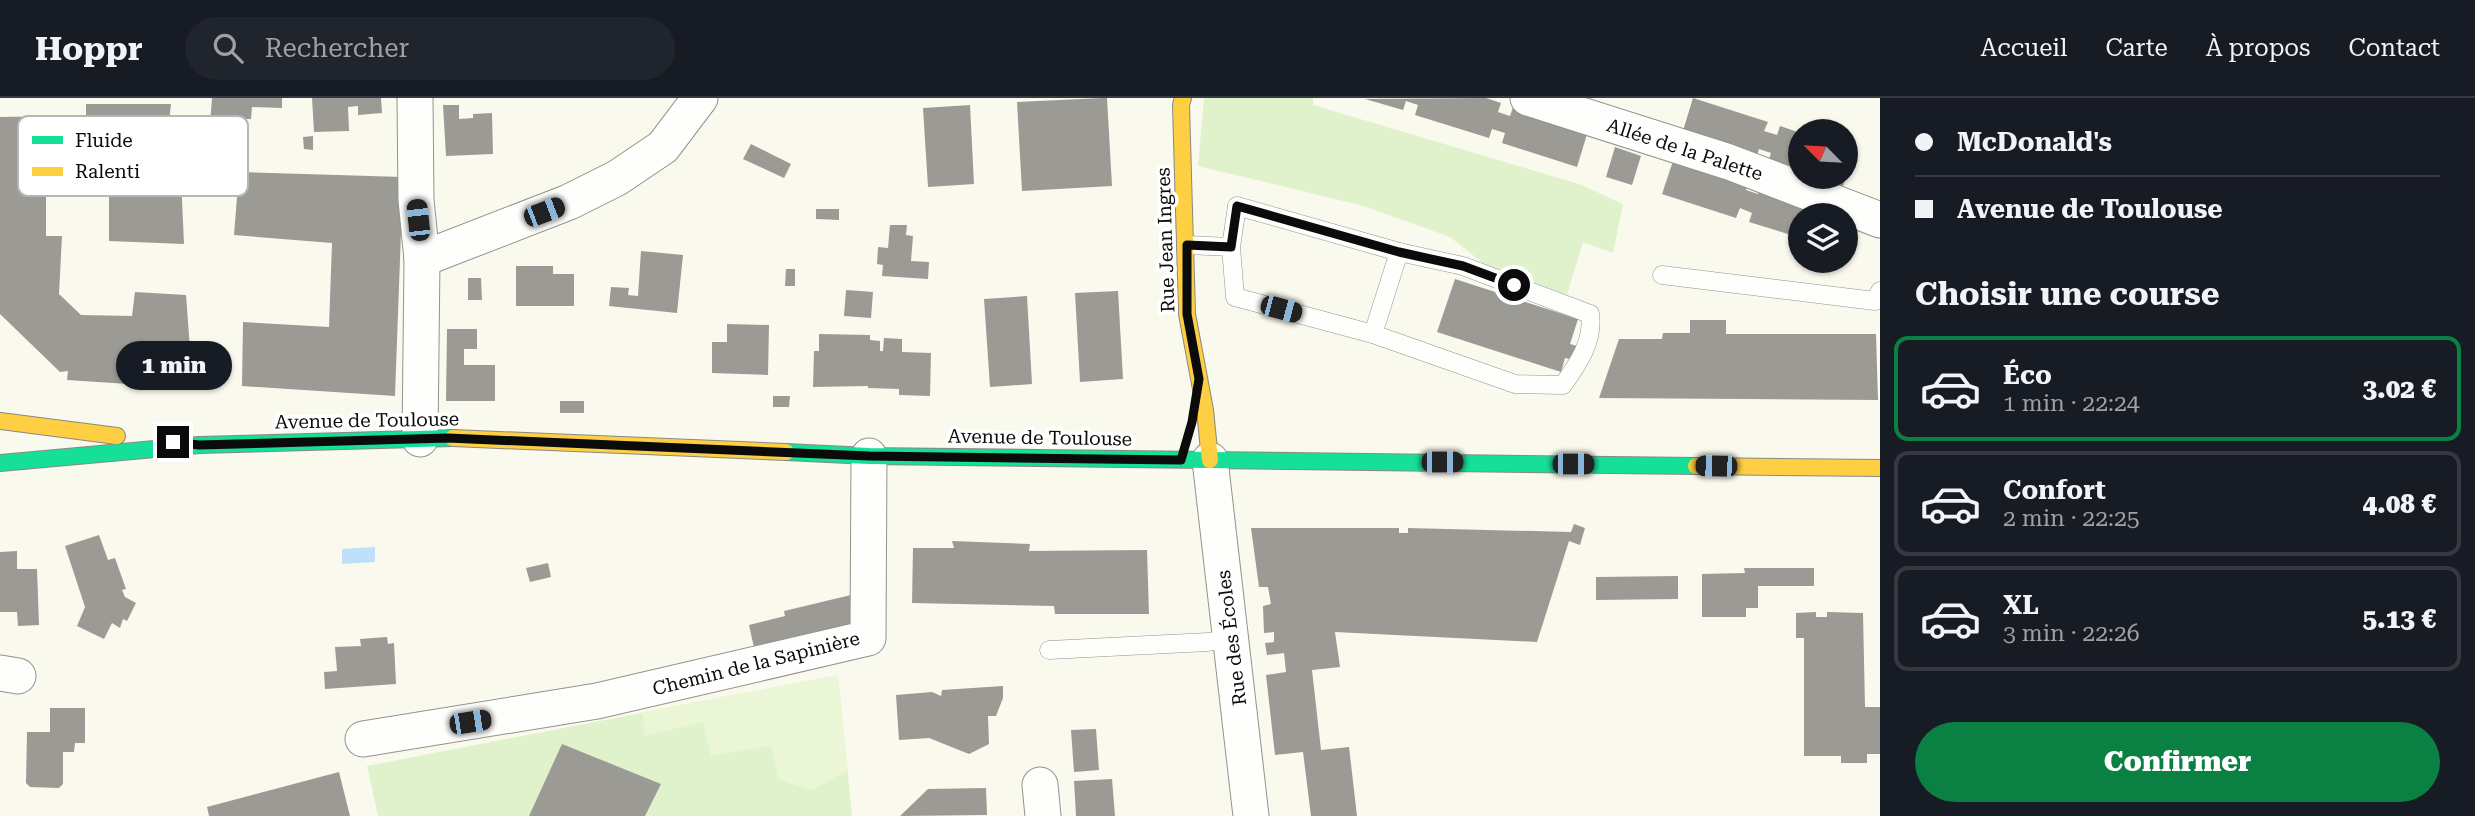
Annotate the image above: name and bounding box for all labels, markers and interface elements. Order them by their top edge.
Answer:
search box [185,17,675,80]
text: Hoppr [35,29,143,68]
icon: search [209,29,247,67]
text: Rechercher [265,33,409,63]
text: Accueil [1981,34,2067,62]
text: Carte [2105,34,2168,62]
text: À propos [2206,34,2310,62]
text: Contact [2348,34,2440,62]
street label: Allée de la Palette [1604,113,1766,186]
legend [18,116,248,196]
north arrow [1788,119,1858,189]
map controls [1788,119,1858,273]
text: McDonald's [1957,127,2112,157]
text: Fluide [75,129,133,152]
text: Ralenti [75,160,140,183]
street label: Rue Jean Ingres [1151,167,1180,313]
text: Avenue de Toulouse [1957,194,2223,224]
car [521,195,568,229]
car [406,198,431,242]
button: layers [1788,203,1858,273]
route start [1498,269,1530,301]
text: Choisir une course [1915,275,2219,313]
car [1258,293,1305,325]
callout: 1 min [115,341,231,390]
text: 1 min [142,352,206,379]
icon: car [1919,357,1982,420]
text: Éco [2003,360,2052,390]
text: 3.02 € [2363,374,2436,404]
text: 1 min · 22:24 [2003,390,2140,417]
street label: Avenue de Toulouse [275,407,459,434]
street label: Avenue de Toulouse [948,424,1132,451]
route end [157,426,189,458]
car [1422,452,1464,473]
car [1553,454,1595,475]
car [1695,455,1738,477]
icon: car [1919,472,1982,535]
text: Confort [2003,475,2106,505]
text: 4.08 € [2363,489,2436,519]
text: 2 min · 22:25 [2003,505,2140,532]
street label: Rue des Écoles [1212,569,1251,707]
icon: car [1919,587,1982,650]
text: XL [2003,590,2039,620]
text: 5.13 € [2363,604,2436,634]
text: 3 min · 22:26 [2003,620,2140,647]
street label: Chemin de la Sapinière [650,627,862,700]
car [448,708,493,736]
button: Confirmer [1915,722,2440,802]

